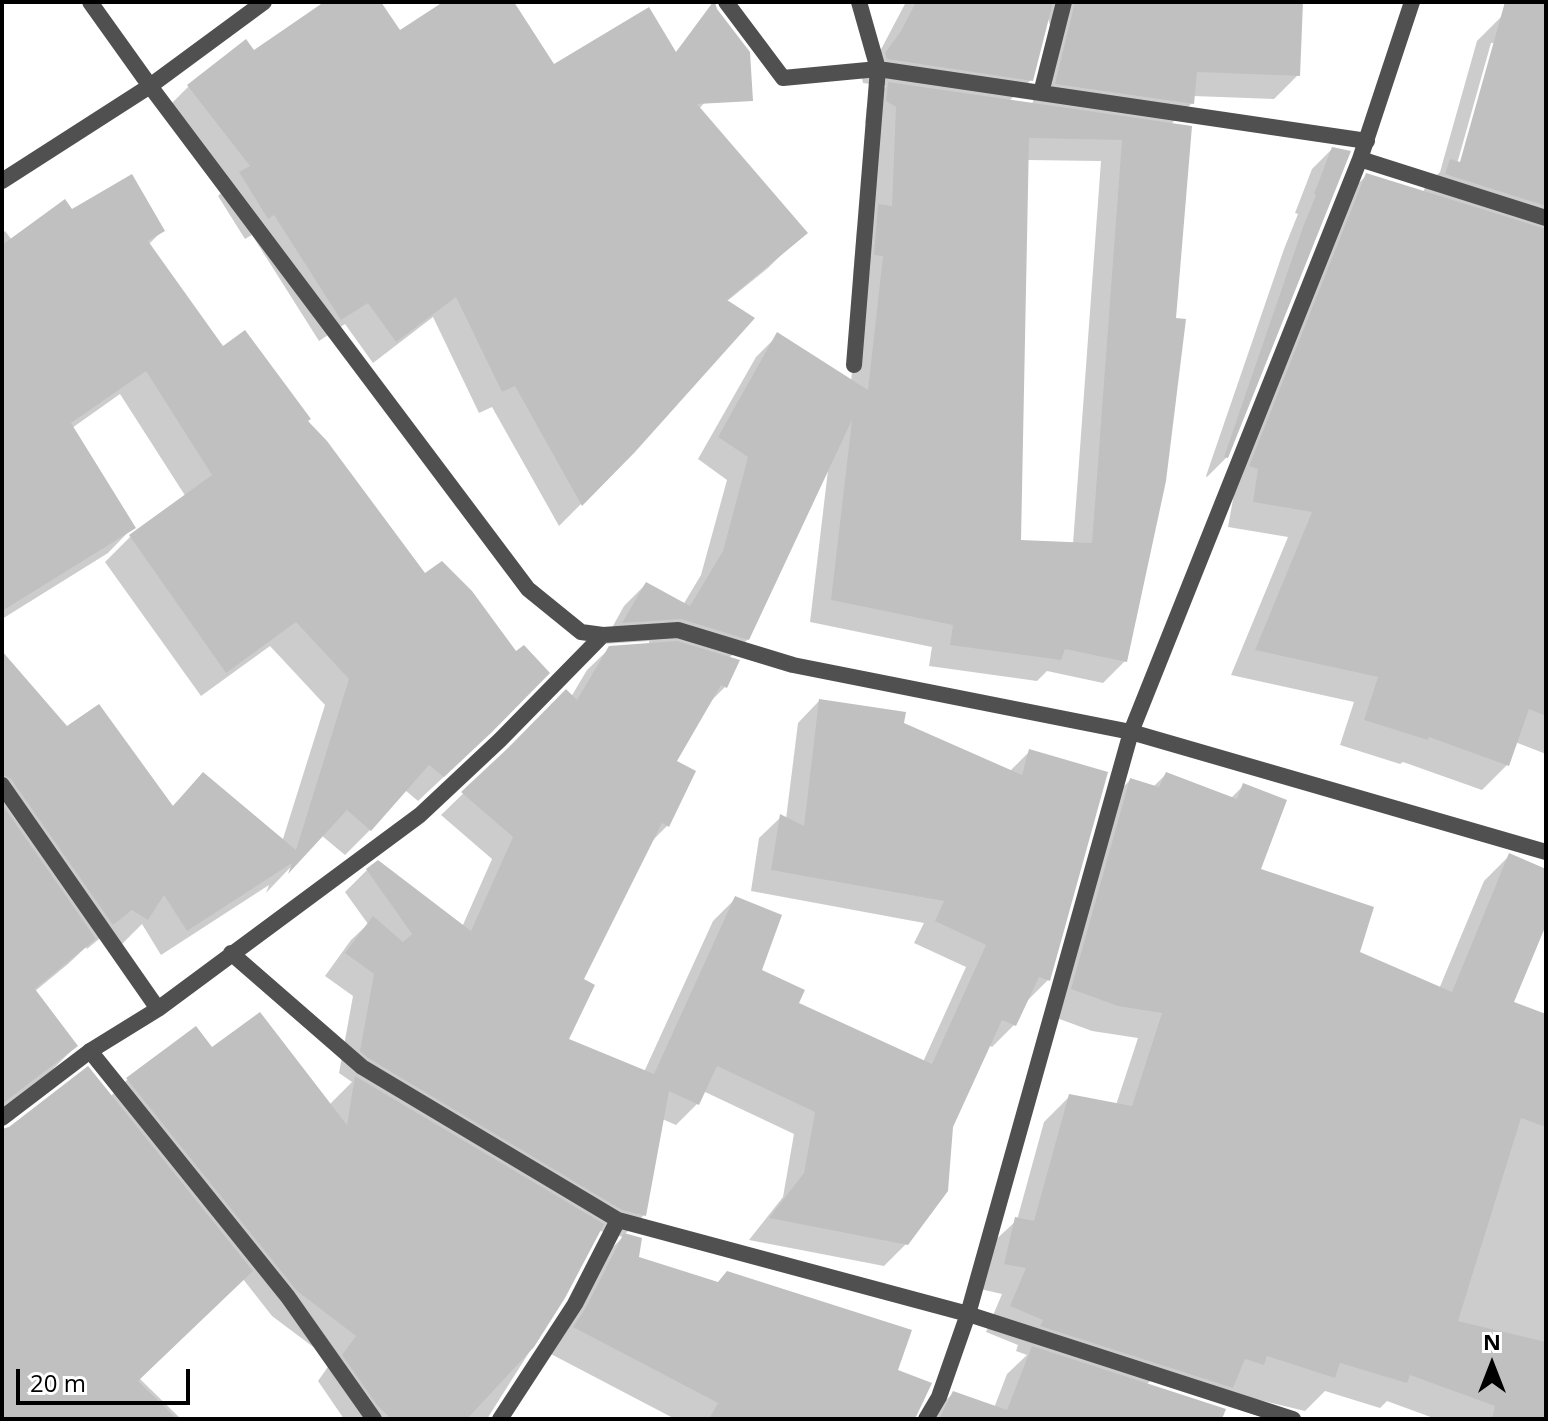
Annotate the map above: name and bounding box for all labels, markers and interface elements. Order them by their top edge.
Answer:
north arrow [1452,1325,1532,1405]
text: N [1483,1326,1501,1356]
scale bar [20,1353,194,1403]
text: 20 m [30,1366,86,1399]

